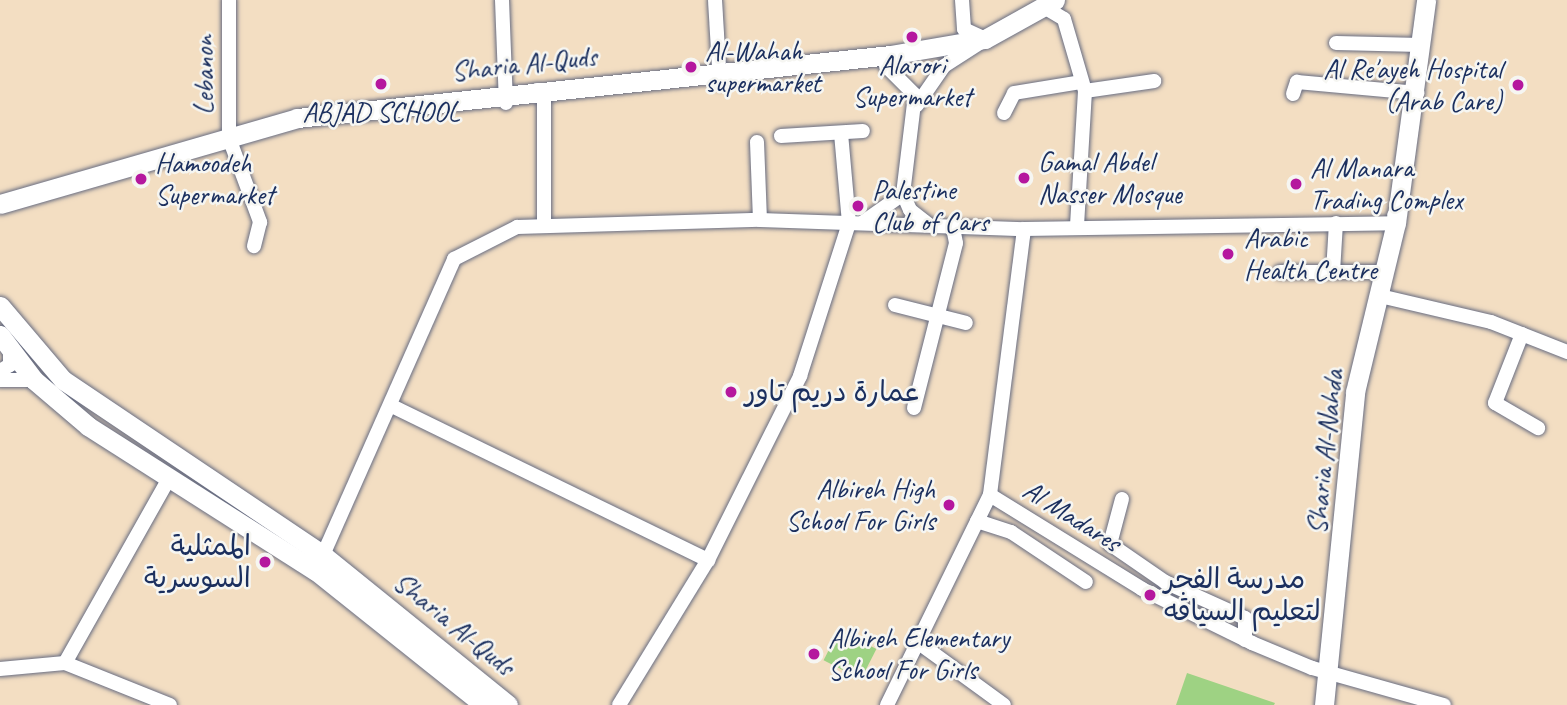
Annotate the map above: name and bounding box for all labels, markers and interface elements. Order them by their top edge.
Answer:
marker: Alarori Supermarket [904,29,920,45]
place label: Al-Wahah supermarket [705,34,820,100]
street label: Lebanon [187,35,221,115]
street label: Sharia Al-Quds [450,40,598,88]
place label: Alarori Supermarket [853,48,971,114]
place label: Al Re'ayeh Hospital (Arab Care) [1323,52,1502,118]
marker: Al-Wahah supermarket [683,59,699,75]
marker: Al Re'ayeh Hospital (Arab Care) [1508,75,1528,95]
marker: ABJAD SCHOOL [373,76,389,92]
place label: ABJAD SCHOOL [303,95,459,129]
place label: Gamal Abdel Nasser Mosque [1038,145,1182,211]
place label: Hamoodeh Supermarket [155,146,274,212]
place label: Al Manara Trading Complex [1310,151,1461,217]
marker: Gamal Abdel Nasser Mosque [1016,170,1032,186]
marker: Hamoodeh Supermarket [133,171,149,187]
place label: Palestine Club of Cars [872,173,989,239]
marker: Al Manara Trading Complex [1288,176,1304,192]
marker: Palestine Club of Cars [850,198,866,214]
place label: Arabic Health Centre [1244,221,1377,287]
marker: Arabic Health Centre [1218,244,1238,264]
street label: Sharia Al-Nahda [1300,368,1350,536]
place label: عمارة دريم تاور [745,375,921,409]
marker: عمارة دريم تاور [723,384,739,400]
place label: Albireh High School For Girls [786,472,935,538]
street label: Al Madares [1017,473,1127,559]
marker: Albireh High School For Girls [941,497,957,513]
place label: الممثلية السوسرية [144,529,251,595]
marker: الممثلية السوسرية [257,554,273,570]
place label: مدرسة الفجر لتعليم السياقه [1164,562,1321,628]
street label: Sharia Al-Quds [387,565,521,683]
marker: مدرسة الفجر لتعليم السياقه [1142,587,1158,603]
place label: Albireh Elementary School For Girls [828,621,1011,687]
marker: Albireh Elementary School For Girls [806,646,822,662]

